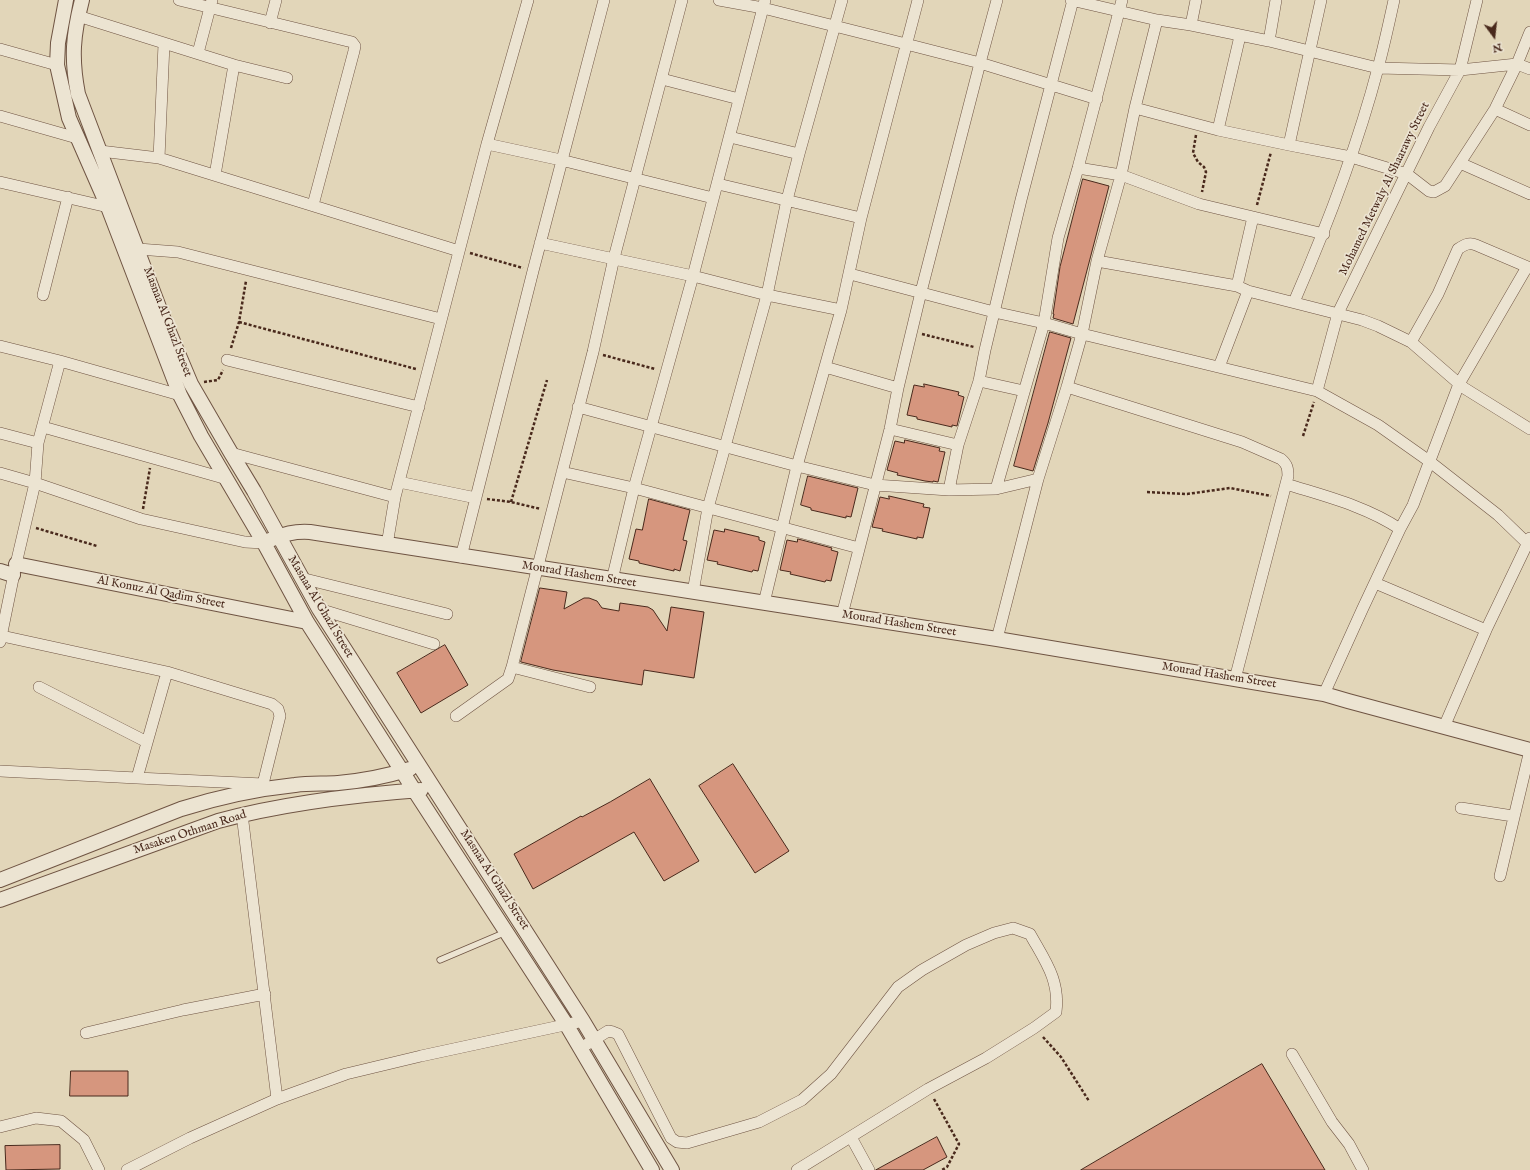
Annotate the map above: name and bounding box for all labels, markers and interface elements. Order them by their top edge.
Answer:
north arrow [1474,16,1514,56]
text: N [1491,40,1504,56]
street label: Mohamed Metwaly Al Shaarawy Street [1337,100,1433,278]
street label: Masnaa Al Ghazl Street [139,265,195,379]
street label: Masnaa Al Ghazl Street [284,553,356,661]
street label: Mourad Hashem Street [521,559,637,591]
street label: Al Konuz Al Qadim Street [96,574,226,612]
street label: Mourad Hashem Street [841,608,957,640]
street label: Mourad Hashem Street [1161,660,1277,692]
street label: Masaken Othman Road [132,808,248,858]
street label: Masnaa Al Ghazl Street [456,827,532,933]

